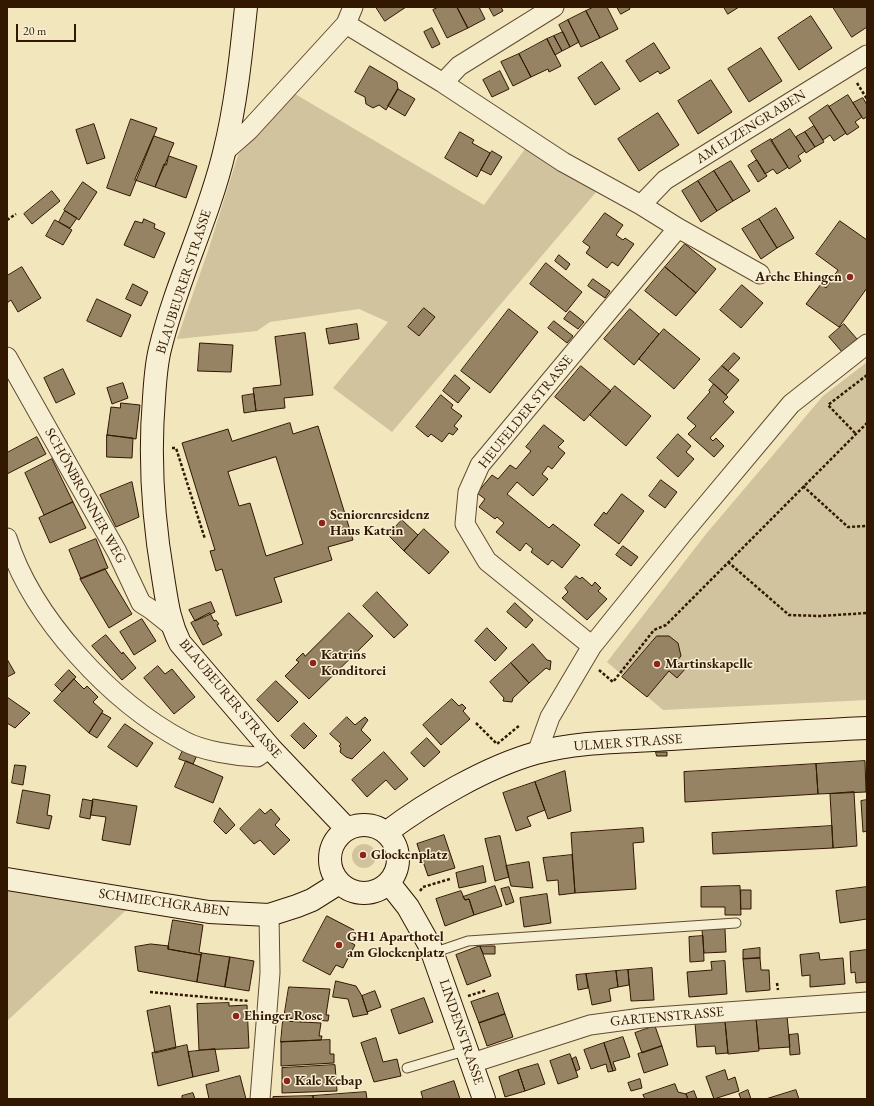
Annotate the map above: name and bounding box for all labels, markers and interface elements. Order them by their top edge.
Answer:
scale bar [18,16,78,42]
text: 20 m [23,23,46,39]
street label: AM ELZENGRABEN [693,86,809,168]
street label: BLAUBEURER STRASSE [153,208,215,356]
place label: Arche Ehingen [755,269,842,285]
marker: Arche Ehingen [845,272,855,282]
street label: HEUFELDER STRASSE [475,352,577,472]
street label: SCHÖNBRONNER WEG [41,425,129,567]
place label: Seniorenresidenz Haus Katrin [330,507,429,540]
marker: Seniorenresidenz Haus Katrin [317,518,327,528]
street label: BLAUBEURER STRASSE [175,636,285,762]
place label: Katrins Konditorei [321,647,386,680]
place label: Martinskapelle [665,656,753,672]
marker: Katrins Konditorei [308,658,318,668]
marker: Martinskapelle [652,659,662,669]
street label: ULMER STRASSE [573,731,683,755]
place label: Glockenplatz [371,847,448,863]
marker: Glockenplatz [358,850,368,860]
street label: SCHMIECHGRABEN [97,885,231,921]
place label: GH1 Aparthotel am Glockenplatz [347,929,444,962]
marker: GH1 Aparthotel am Glockenplatz [334,940,344,950]
street label: LINDENSTRASSE [435,977,487,1087]
street label: GARTENSTRASSE [610,1004,724,1030]
place label: Ehinger Rose [244,1008,322,1024]
marker: Ehinger Rose [231,1011,241,1021]
place label: Kale Kebap [295,1073,362,1089]
marker: Kale Kebap [282,1076,292,1086]

